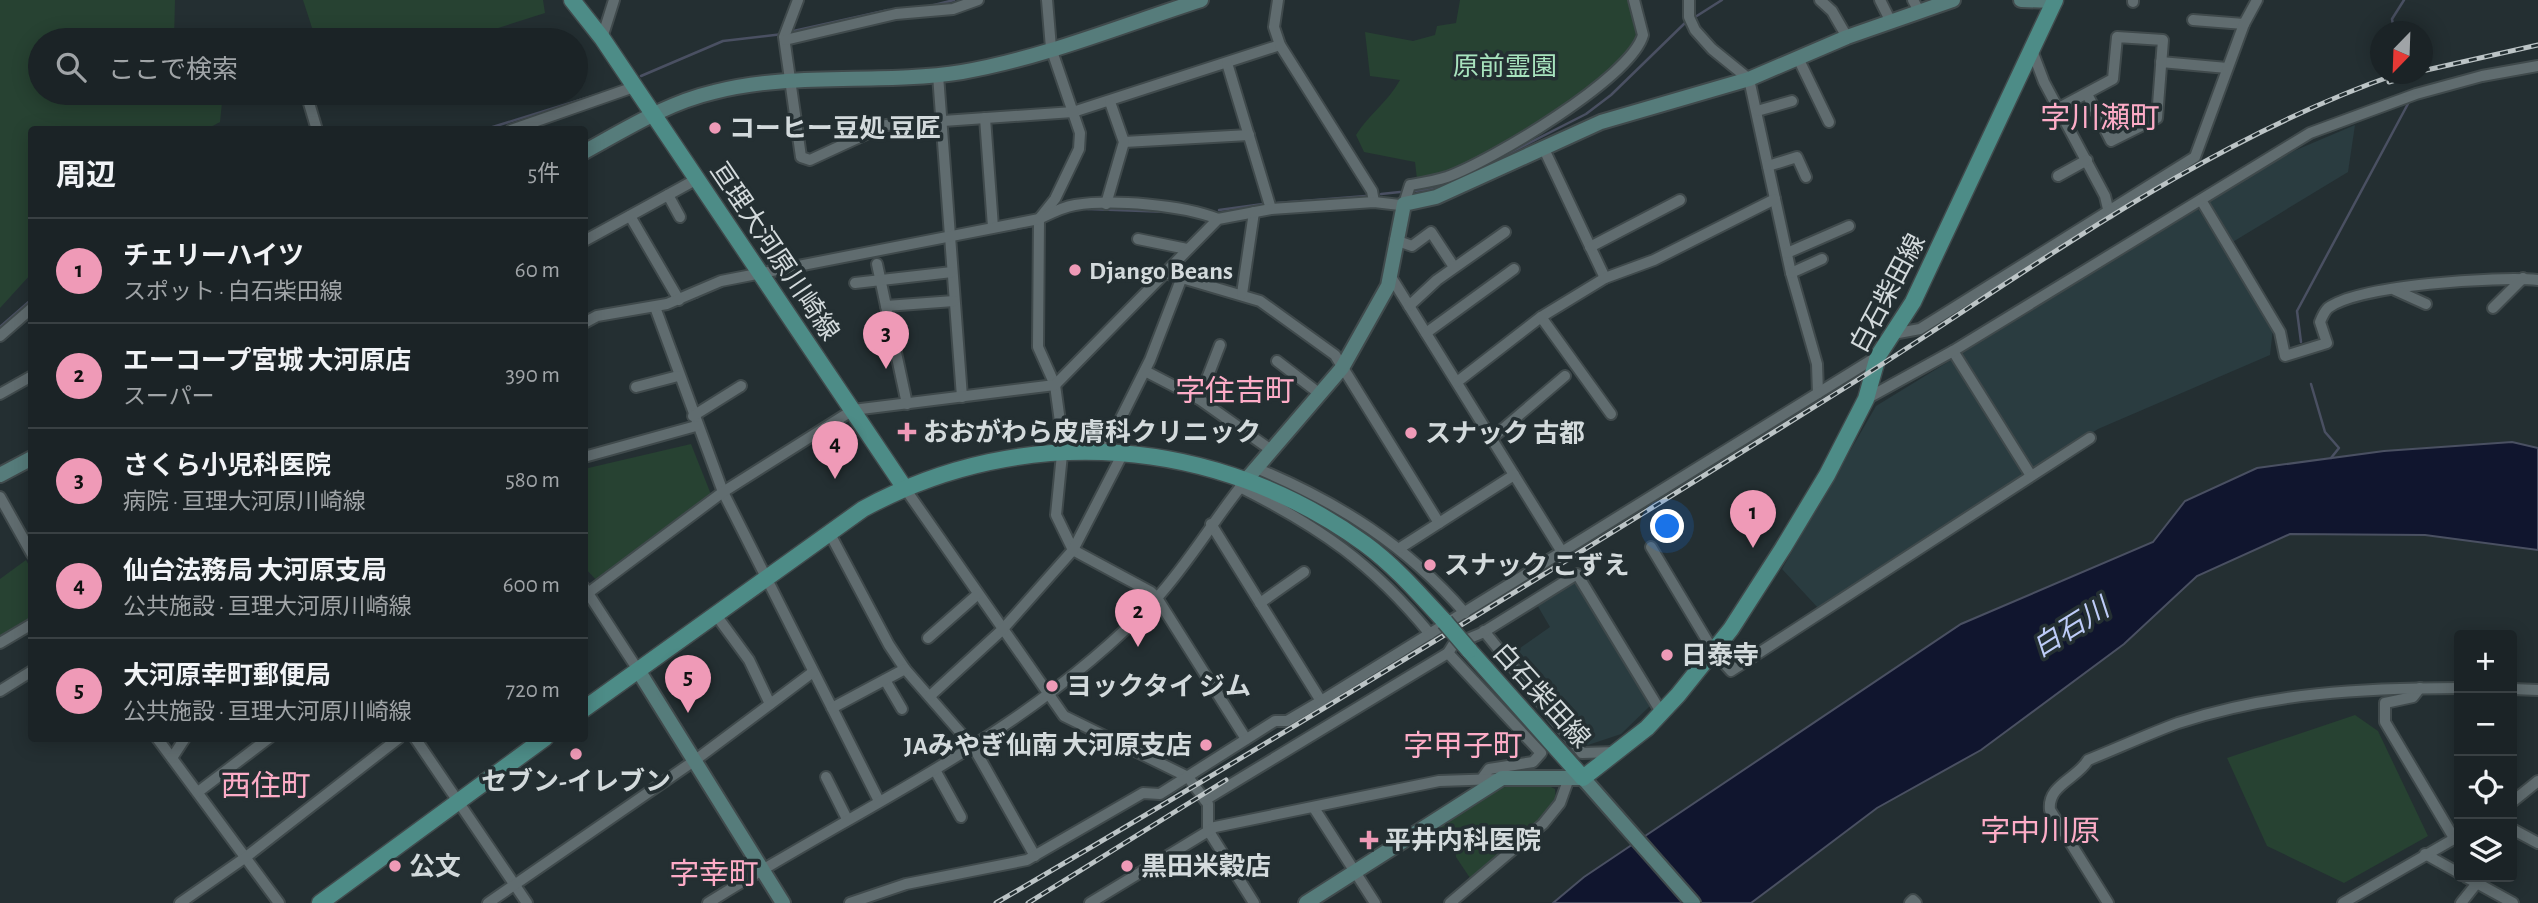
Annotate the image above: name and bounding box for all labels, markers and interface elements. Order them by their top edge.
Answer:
north arrow [2370,21,2433,84]
search box [28,28,588,105]
icon: search [52,48,90,86]
park label: 原前霊園 [1453,53,1557,80]
text: ここで検索 [108,57,238,83]
district label: 字川瀬町 [2040,102,2160,134]
place label: コーヒー豆処 豆匠 [729,114,941,142]
marker: コーヒー豆処 豆匠 [707,120,723,136]
street label: 亘理大河原川崎線 [705,158,844,345]
text: 周辺 [56,161,116,191]
text: 5件 [527,163,560,186]
street label: 白石柴田線 [1844,229,1930,357]
text: チェリーハイツ [123,243,304,269]
place label: Django Beans [1089,258,1233,284]
text: 1 [75,259,83,282]
text: 60 m [515,259,560,282]
marker: Django Beans [1067,262,1083,278]
text: スポット · 白石柴田線 [123,281,343,304]
pin: 3 [863,311,909,369]
text: エーコープ宮城 大河原店 [123,348,411,374]
text: 2 [74,364,84,387]
text: 390 m [505,364,560,387]
district label: 字住吉町 [1175,375,1295,407]
text: スーパー [123,386,215,409]
place label: おおがわら皮膚科クリニック [923,418,1261,446]
place label: スナック 古都 [1425,419,1585,447]
pin: 4 [812,421,858,479]
marker: おおがわら皮膚科クリニック [897,422,917,442]
marker: スナック 古都 [1403,425,1419,441]
text: さくら小児科医院 [123,453,331,479]
text: 3 [74,469,84,492]
text: 580 m [505,469,560,492]
pin: 1 [1730,490,1776,548]
text: 病院 · 亘理大河原川崎線 [123,491,366,514]
your location [1650,509,1684,543]
place label: スナック こずえ [1444,552,1629,579]
marker: スナック こずえ [1422,557,1438,573]
text: 仙台法務局 大河原支局 [123,558,387,584]
text: 4 [73,574,85,597]
text: 600 m [503,574,560,597]
pin: 2 [1115,589,1161,647]
water label: 白石川 [2027,591,2117,663]
text: 公共施設 · 亘理大河原川崎線 [123,596,412,619]
map controls [2454,630,2517,882]
button: + [2454,630,2517,693]
street label: 白石柴田線 [1488,637,1596,753]
place label: 日泰寺 [1681,641,1759,669]
marker: 日泰寺 [1659,647,1675,663]
pin: 5 [665,655,711,713]
text: 大河原幸町郵便局 [123,663,331,689]
place label: ヨックタイ ジム [1066,673,1251,700]
marker: ヨックタイ ジム [1044,678,1060,694]
text: 5 [74,679,84,702]
text: 720 m [506,679,560,702]
button: − [2454,693,2517,756]
text: 公共施設 · 亘理大河原川崎線 [123,701,412,724]
district label: 字甲子町 [1403,730,1523,762]
place label: JAみやぎ仙南 大河原支店 [904,731,1192,759]
marker: JAみやぎ仙南 大河原支店 [1198,737,1214,753]
marker: セブン-イレブン [568,746,584,762]
button: locate [2454,756,2517,819]
place label: セブン-イレブン [481,767,671,795]
district label: 西住町 [221,770,311,802]
district label: 字中川原 [1980,815,2100,847]
button: layers [2454,819,2517,882]
place label: 平井内科医院 [1385,826,1541,854]
marker: 平井内科医院 [1359,830,1379,850]
place label: 公文 [409,852,461,880]
place label: 黒田米穀店 [1141,852,1271,880]
marker: 公文 [387,858,403,874]
district label: 字幸町 [669,858,759,890]
marker: 黒田米穀店 [1119,858,1135,874]

